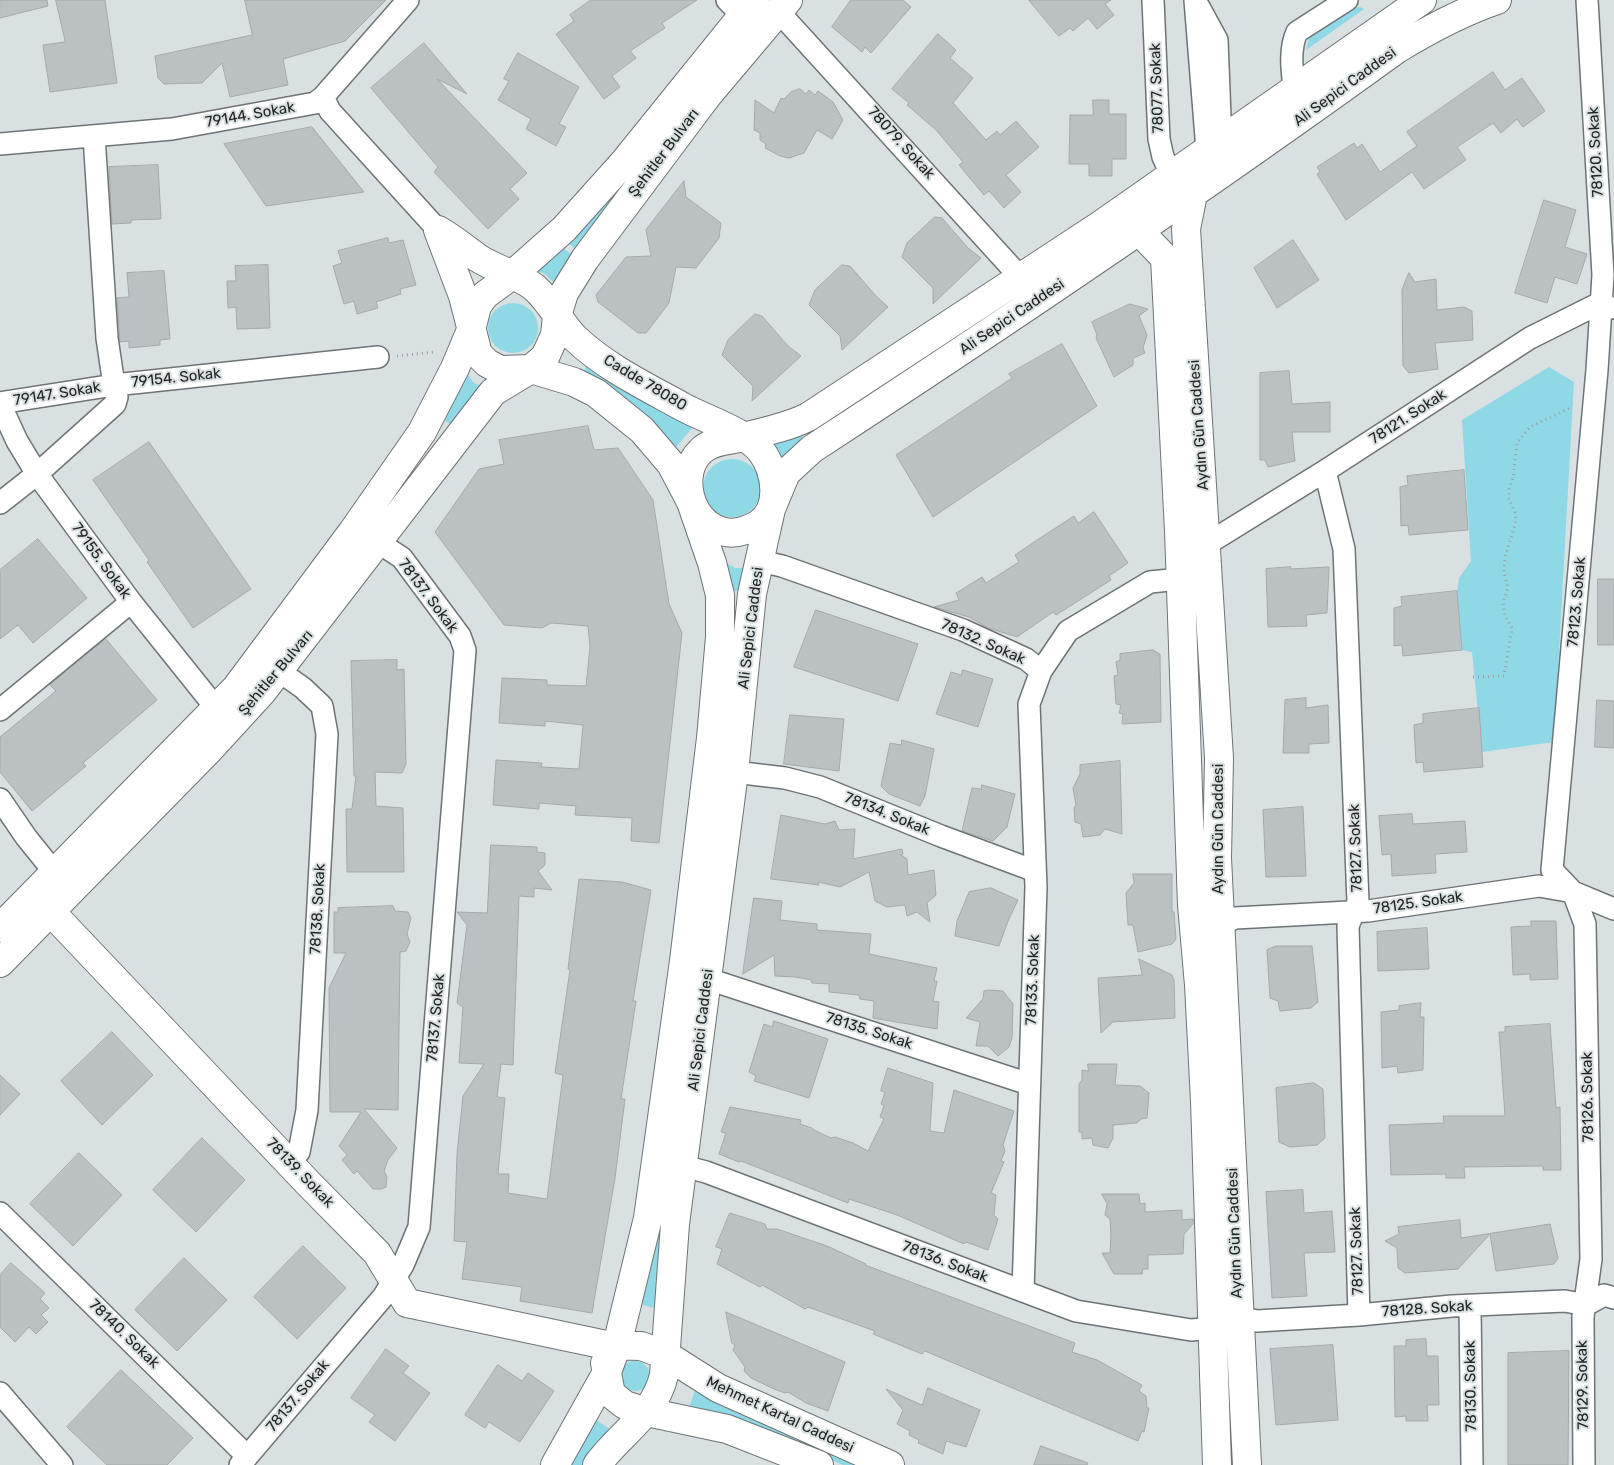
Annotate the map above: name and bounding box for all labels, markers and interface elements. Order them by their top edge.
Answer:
street label: 78077. Sokak [1146,43,1168,133]
street label: Ali Sepici Caddesi [1290,44,1400,130]
street label: 79144. Sokak [204,98,296,132]
street label: 78079. Sokak [864,103,938,183]
street label: Şehitler Bulvarı [625,105,703,201]
street label: 78120. Sokak [1585,106,1607,198]
street label: Ali Sepici Caddesi [956,275,1068,359]
street label: Cadde 78080 [600,351,690,415]
street label: Aydın Gün Caddesi [1185,359,1213,491]
street label: 79154. Sokak [130,364,222,392]
street label: 79147. Sokak [12,378,102,410]
street label: 78121. Sokak [1366,386,1450,448]
street label: 79155. Sokak [67,519,135,603]
street label: 78137. Sokak [394,555,462,637]
street label: 78123. Sokak [1564,556,1590,648]
street label: Ali Sepici Caddesi [735,566,767,690]
street label: 78132. Sokak [938,615,1028,669]
street label: Şehitler Bulvarı [235,627,317,719]
street label: Aydın Gün Caddesi [1210,764,1228,894]
street label: 78134. Sokak [842,789,932,839]
street label: 78127. Sokak [1345,804,1367,892]
street label: 78138. Sokak [307,863,329,955]
street label: 78125. Sokak [1372,888,1464,918]
street label: 78133. Sokak [1022,934,1044,1026]
street label: Ali Sepici Caddesi [685,968,717,1092]
street label: 78137. Sokak [423,973,449,1063]
street label: 78135. Sokak [823,1008,915,1054]
street label: 78126. Sokak [1578,1052,1598,1142]
street label: 78139. Sokak [262,1135,338,1211]
street label: Aydın Gün Caddesi [1224,1167,1246,1299]
street label: 78127. Sokak [1346,1207,1368,1295]
street label: 78136. Sokak [899,1237,991,1287]
street label: 78140. Sokak [85,1296,163,1372]
street label: 78128. Sokak [1381,1297,1473,1321]
street label: 78130. Sokak [1461,1340,1481,1432]
street label: 78129. Sokak [1573,1340,1593,1430]
street label: 78137. Sokak [263,1356,333,1436]
street label: Mehmet Kartal Caddesi [703,1373,857,1457]

